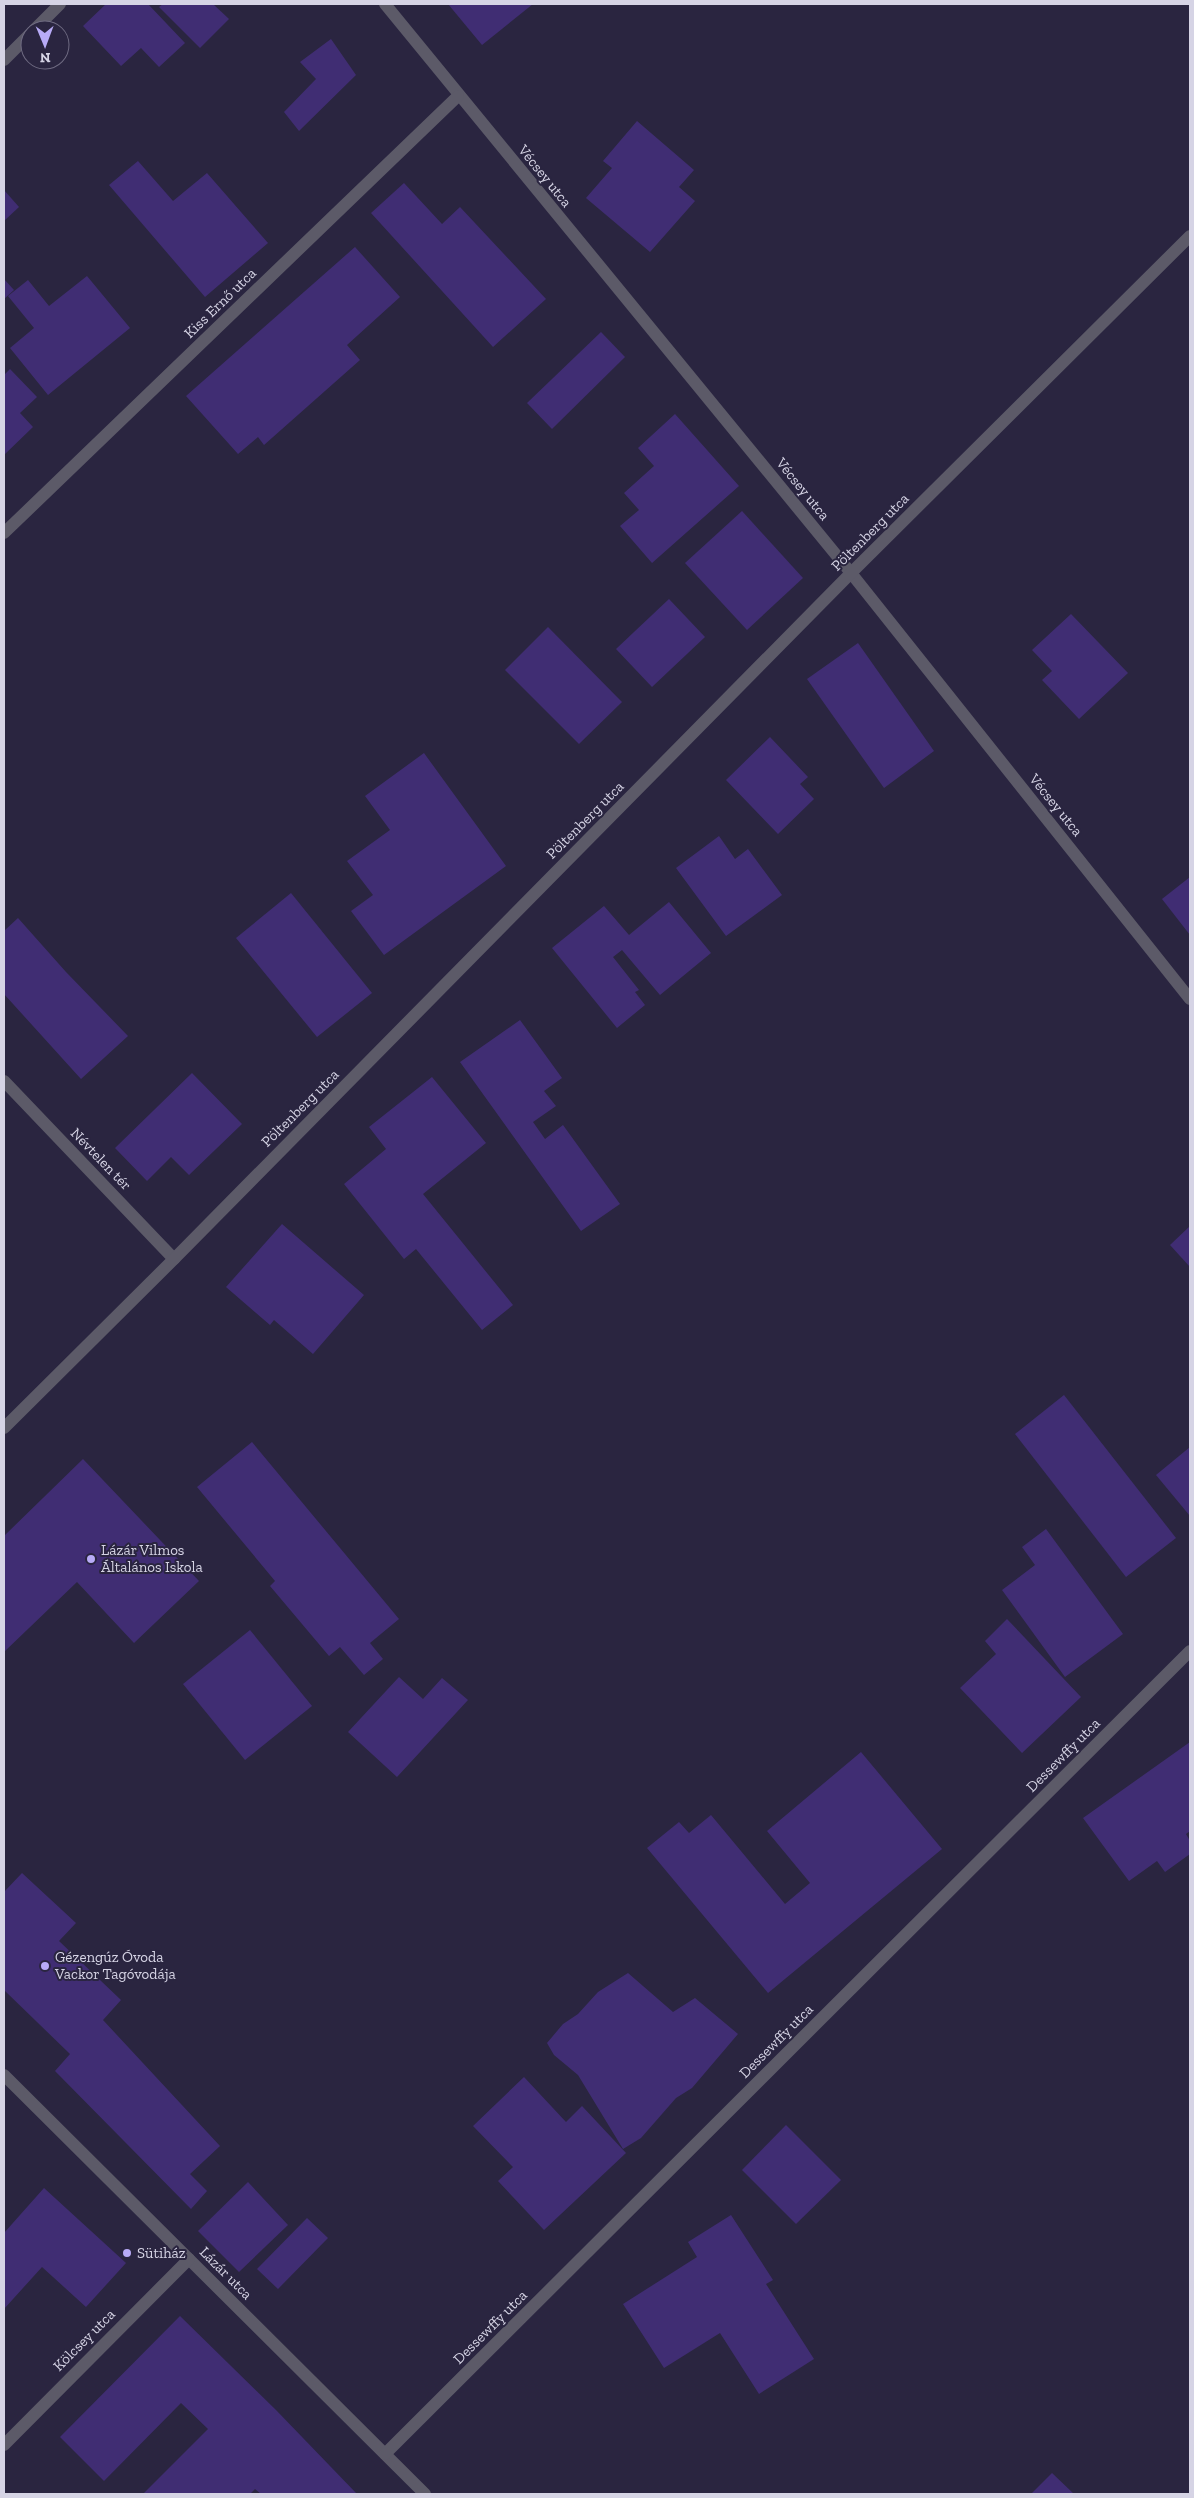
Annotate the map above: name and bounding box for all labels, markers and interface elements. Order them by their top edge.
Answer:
north arrow [20,20,70,70]
text: N [39,49,51,66]
street label: Vécsey utca [514,140,576,211]
street label: Kiss Ernő utca [180,264,260,342]
street label: Vécsey utca [772,453,834,524]
street label: Pöltenberg utca [827,489,913,575]
street label: Vécsey utca [1025,769,1087,840]
street label: Pöltenberg utca [542,777,628,863]
street label: Pöltenberg utca [257,1065,343,1151]
street label: Névtelen tér [67,1124,135,1194]
place label: Lázár Vilmos Általános Iskola [101,1541,203,1576]
marker: Lázár Vilmos Általános Iskola [85,1553,97,1565]
street label: Dessewffy utca [1022,1714,1104,1796]
place label: Gézengúz Óvoda Vackor Tagóvodája [54,1948,176,1983]
marker: Gézengúz Óvoda Vackor Tagóvodája [39,1960,51,1972]
street label: Dessewffy utca [735,2000,817,2082]
street label: Lázár utca [196,2243,256,2303]
place label: Sütiház [137,2244,186,2262]
marker: Sütiház [121,2247,133,2259]
street label: Dessewffy utca [449,2286,531,2368]
street label: Kölcsey utca [49,2305,119,2375]

